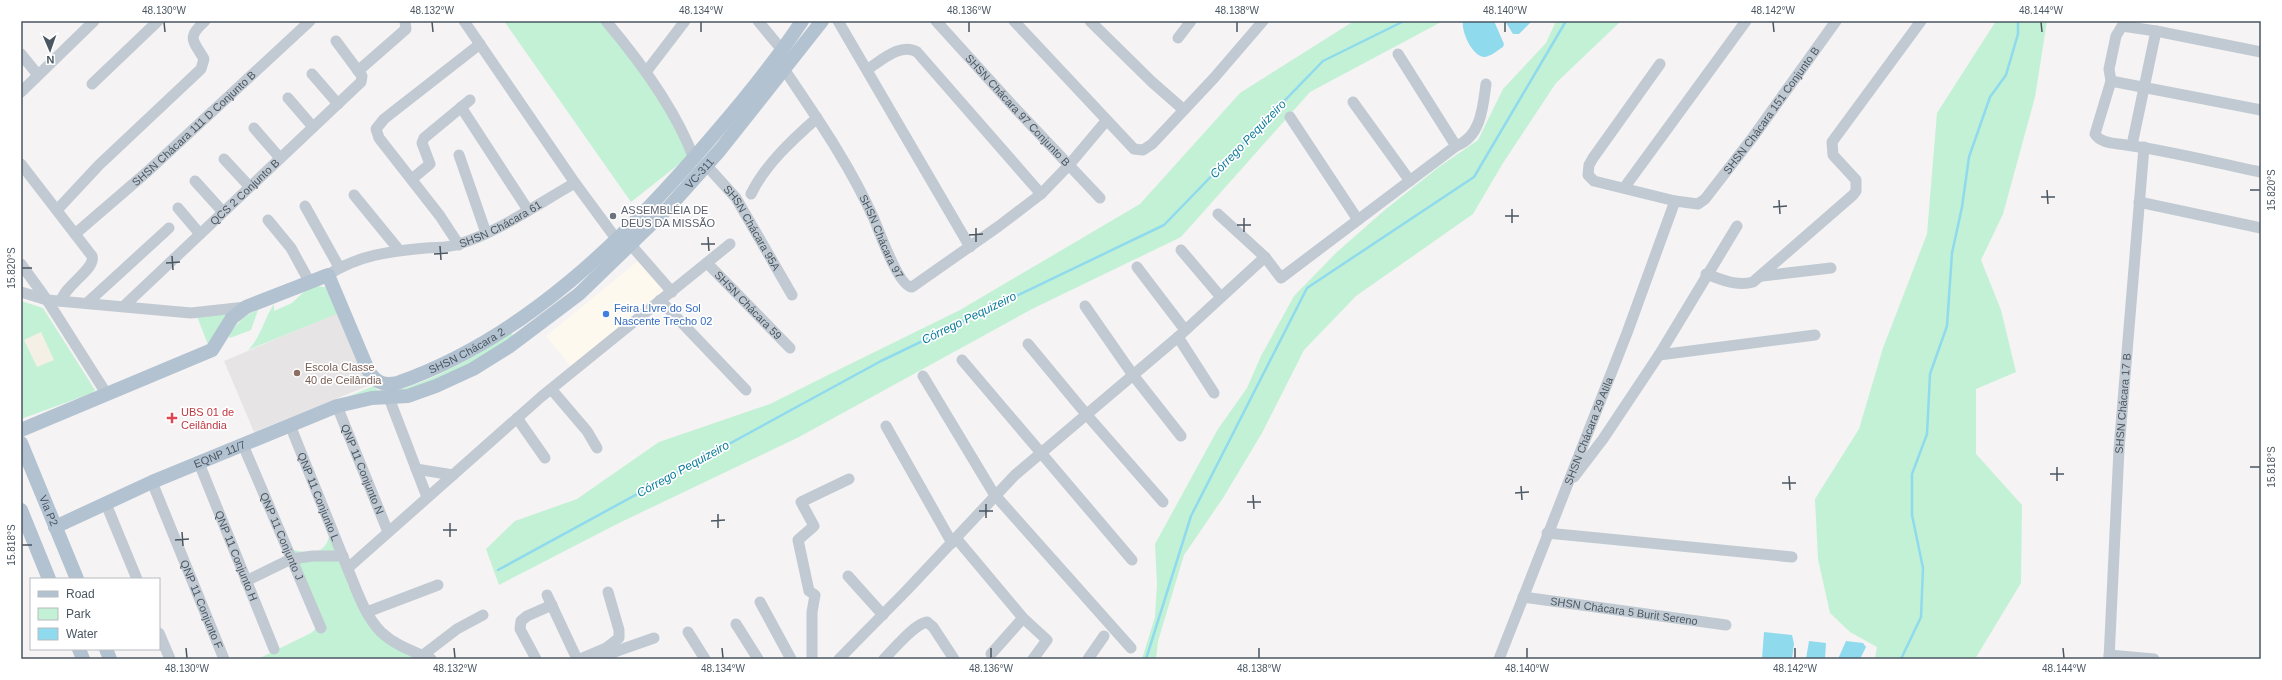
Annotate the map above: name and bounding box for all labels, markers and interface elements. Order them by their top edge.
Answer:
text: 48.130°W [142,5,187,16]
text: 48.132°W [410,5,455,16]
text: 48.134°W [679,5,724,16]
text: 48.136°W [947,5,992,16]
text: 48.138°W [1215,5,1260,16]
text: 48.140°W [1483,5,1528,16]
text: 48.142°W [1751,5,1796,16]
text: 48.144°W [2019,5,2064,16]
north arrow [30,30,70,70]
street label: SHSN Chácara 151 Conjunto B [1721,44,1822,176]
street label: SHSN Chácara 97 Conjunto B [963,52,1073,169]
text: N [46,54,55,66]
street label: SHSN Chácara 111 D Conjunto B [130,69,258,188]
water label: Córrego Pequizeiro [1207,97,1289,181]
street label: VC-311 [683,155,716,191]
street label: QCS 2 Conjunto B [208,156,282,227]
text: 15.820°S [2266,169,2277,211]
street label: SHSN Chácara 95A [721,183,783,273]
street label: SHSN Chácara 97 [857,192,906,281]
street label: SHSN Chácara 61 [458,198,544,250]
place label: ASSEMBLÉIA DE DEUS DA MISSÃO [621,204,716,229]
marker: ASSEMBLÉIA DE DEUS DA MISSÃO [608,211,618,221]
text: 15.820°S [6,247,17,289]
street label: SHSN Chácara 59 [712,269,784,342]
water label: Córrego Pequizeiro [919,289,1019,347]
place label: Feira LIvre do Sol Nascente Trecho 02 [614,302,712,327]
marker: Feira LIvre do Sol Nascente Trecho 02 [601,309,611,319]
street label: SHSN Chácara 2 [427,325,507,376]
street label: SHSN Chácara 17 B [2113,353,2133,454]
place label: Escola Classe 40 de Ceilândia [305,361,382,386]
marker: Escola Classe 40 de Ceilândia [292,368,302,378]
street label: SHSN Chácara 29 Atila [1562,375,1615,486]
place label: UBS 01 de Ceilândia [181,406,234,431]
marker: UBS 01 de Ceilândia [166,412,178,424]
street label: QNP 11 Conjunto N [339,422,386,516]
street label: EQNP 11/7 [192,438,247,470]
water label: Córrego Pequizeiro [634,438,732,500]
text: 15.818°S [2266,446,2277,488]
street label: QNP 11 Conjunto L [295,451,342,543]
street label: QNP 11 Conjunto J [258,491,306,582]
street label: Via P2 [37,493,60,528]
street label: QNP 11 Conjunto H [213,509,260,603]
text: 15.818°S [6,524,17,566]
street label: QNP 11 Conjunto F [178,558,225,651]
legend [30,578,160,650]
text: Road [66,587,95,601]
street label: SHSN Chácara 5 Burit Sereno [1550,595,1699,627]
text: Park [66,607,92,621]
text: Water [66,627,98,641]
text: 48.130°W [165,663,210,674]
text: 48.132°W [433,663,478,674]
text: 48.134°W [701,663,746,674]
text: 48.136°W [969,663,1014,674]
text: 48.138°W [1237,663,1282,674]
text: 48.140°W [1505,663,1550,674]
text: 48.142°W [1773,663,1818,674]
text: 48.144°W [2042,663,2087,674]

